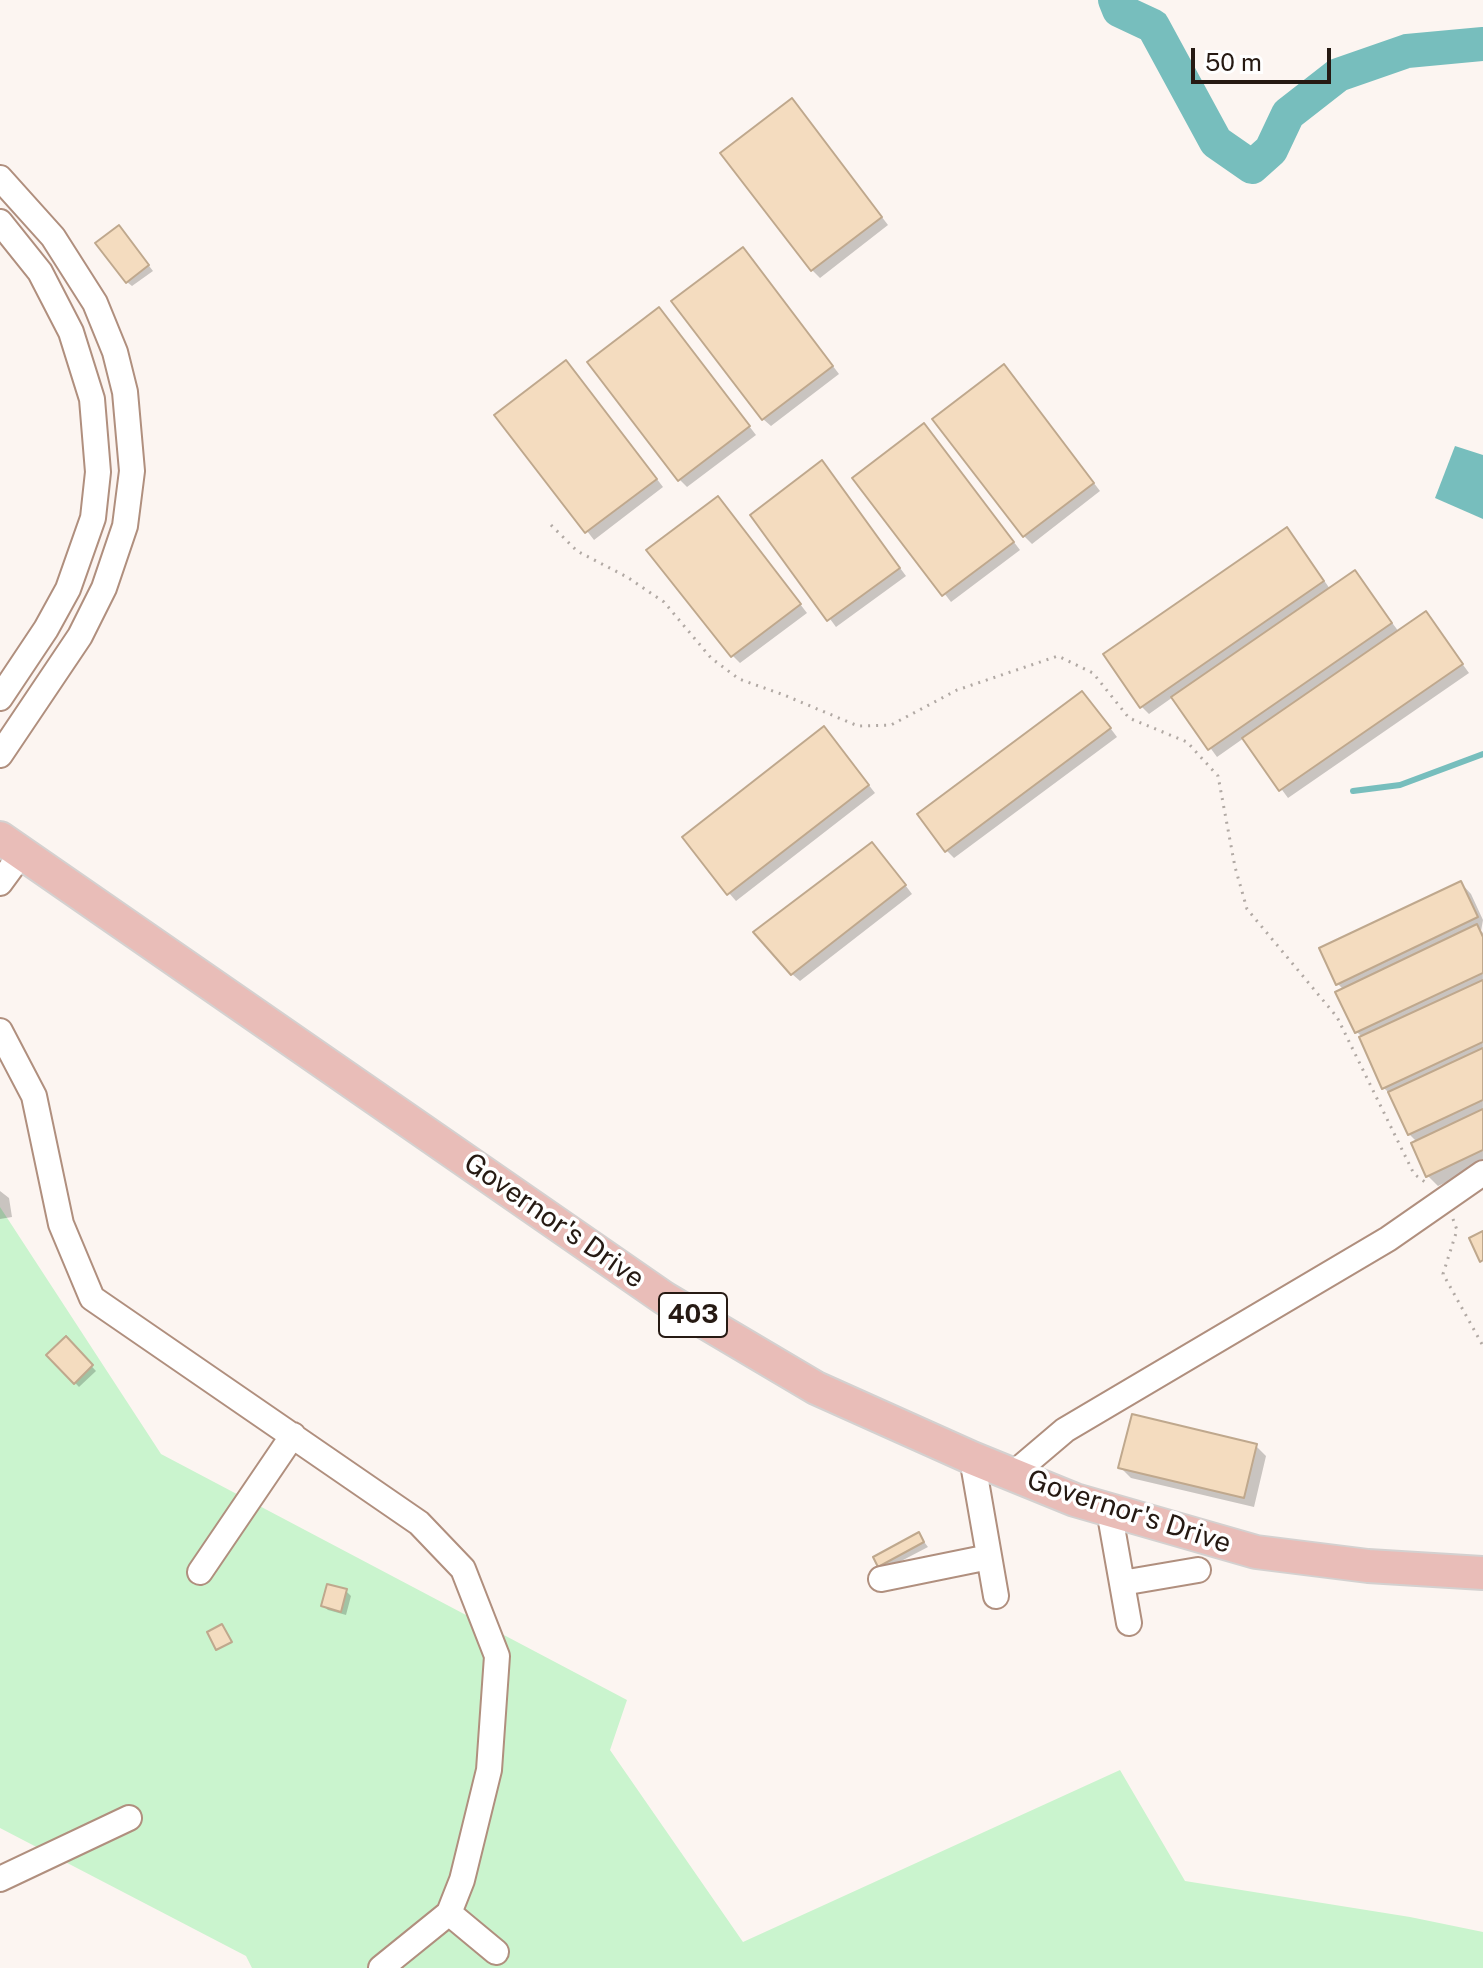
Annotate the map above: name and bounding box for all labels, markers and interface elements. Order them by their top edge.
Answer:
scale bar [1195,32,1335,82]
text: 50 m [1205,48,1262,76]
street label: Governor's Drive [457,1146,651,1296]
road number: 403 [659,1293,727,1337]
street label: Governor's Drive [1023,1463,1235,1561]

